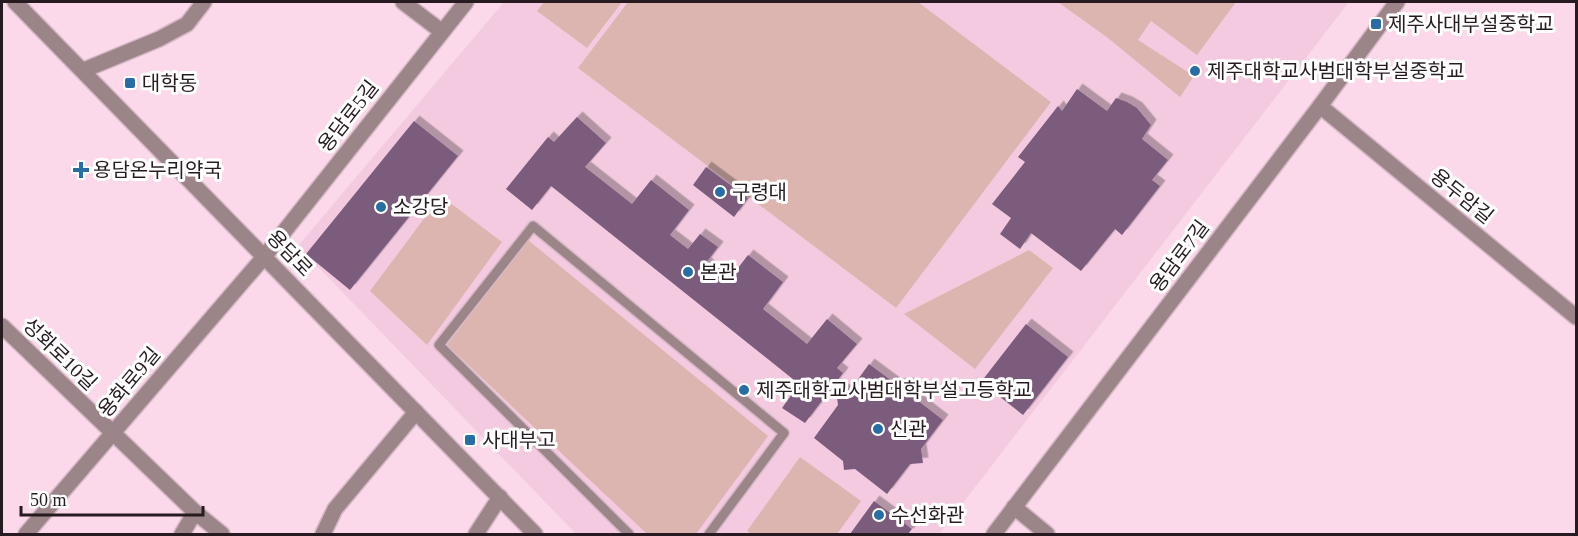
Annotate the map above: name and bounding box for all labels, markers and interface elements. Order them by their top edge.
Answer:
place label: 제주사대부설중학교 [1388,13,1554,35]
marker: 제주사대부설중학교 [1369,17,1383,31]
place label: 제주대학교사범대학부설중학교 [1207,60,1465,82]
marker: 제주대학교사범대학부설중학교 [1188,64,1202,78]
place label: 대학동 [142,72,197,94]
marker: 대학동 [123,76,137,90]
street label: 용담로5길 [314,76,382,156]
place label: 용담온누리약국 [93,159,222,181]
marker: 용담온누리약국 [74,163,88,177]
street label: 용두암길 [1426,164,1498,228]
place label: 구령대 [732,181,787,203]
marker: 구령대 [713,185,727,199]
place label: 소강당 [393,196,448,218]
marker: 소강당 [374,200,388,214]
street label: 용담로7길 [1145,216,1213,296]
street label: 용담로 [263,226,317,280]
place label: 본관 [700,261,737,283]
marker: 본관 [681,265,695,279]
street label: 성화로10길 [19,314,101,394]
street label: 용화로9길 [94,343,164,421]
place label: 제주대학교사범대학부설고등학교 [756,379,1032,401]
marker: 제주대학교사범대학부설고등학교 [737,383,751,397]
place label: 신관 [890,418,927,440]
marker: 신관 [871,422,885,436]
place label: 사대부고 [482,429,556,451]
marker: 사대부고 [463,433,477,447]
scale bar [21,479,202,517]
text: 50 m [30,490,67,510]
place label: 수선화관 [891,504,965,526]
marker: 수선화관 [872,508,886,522]

